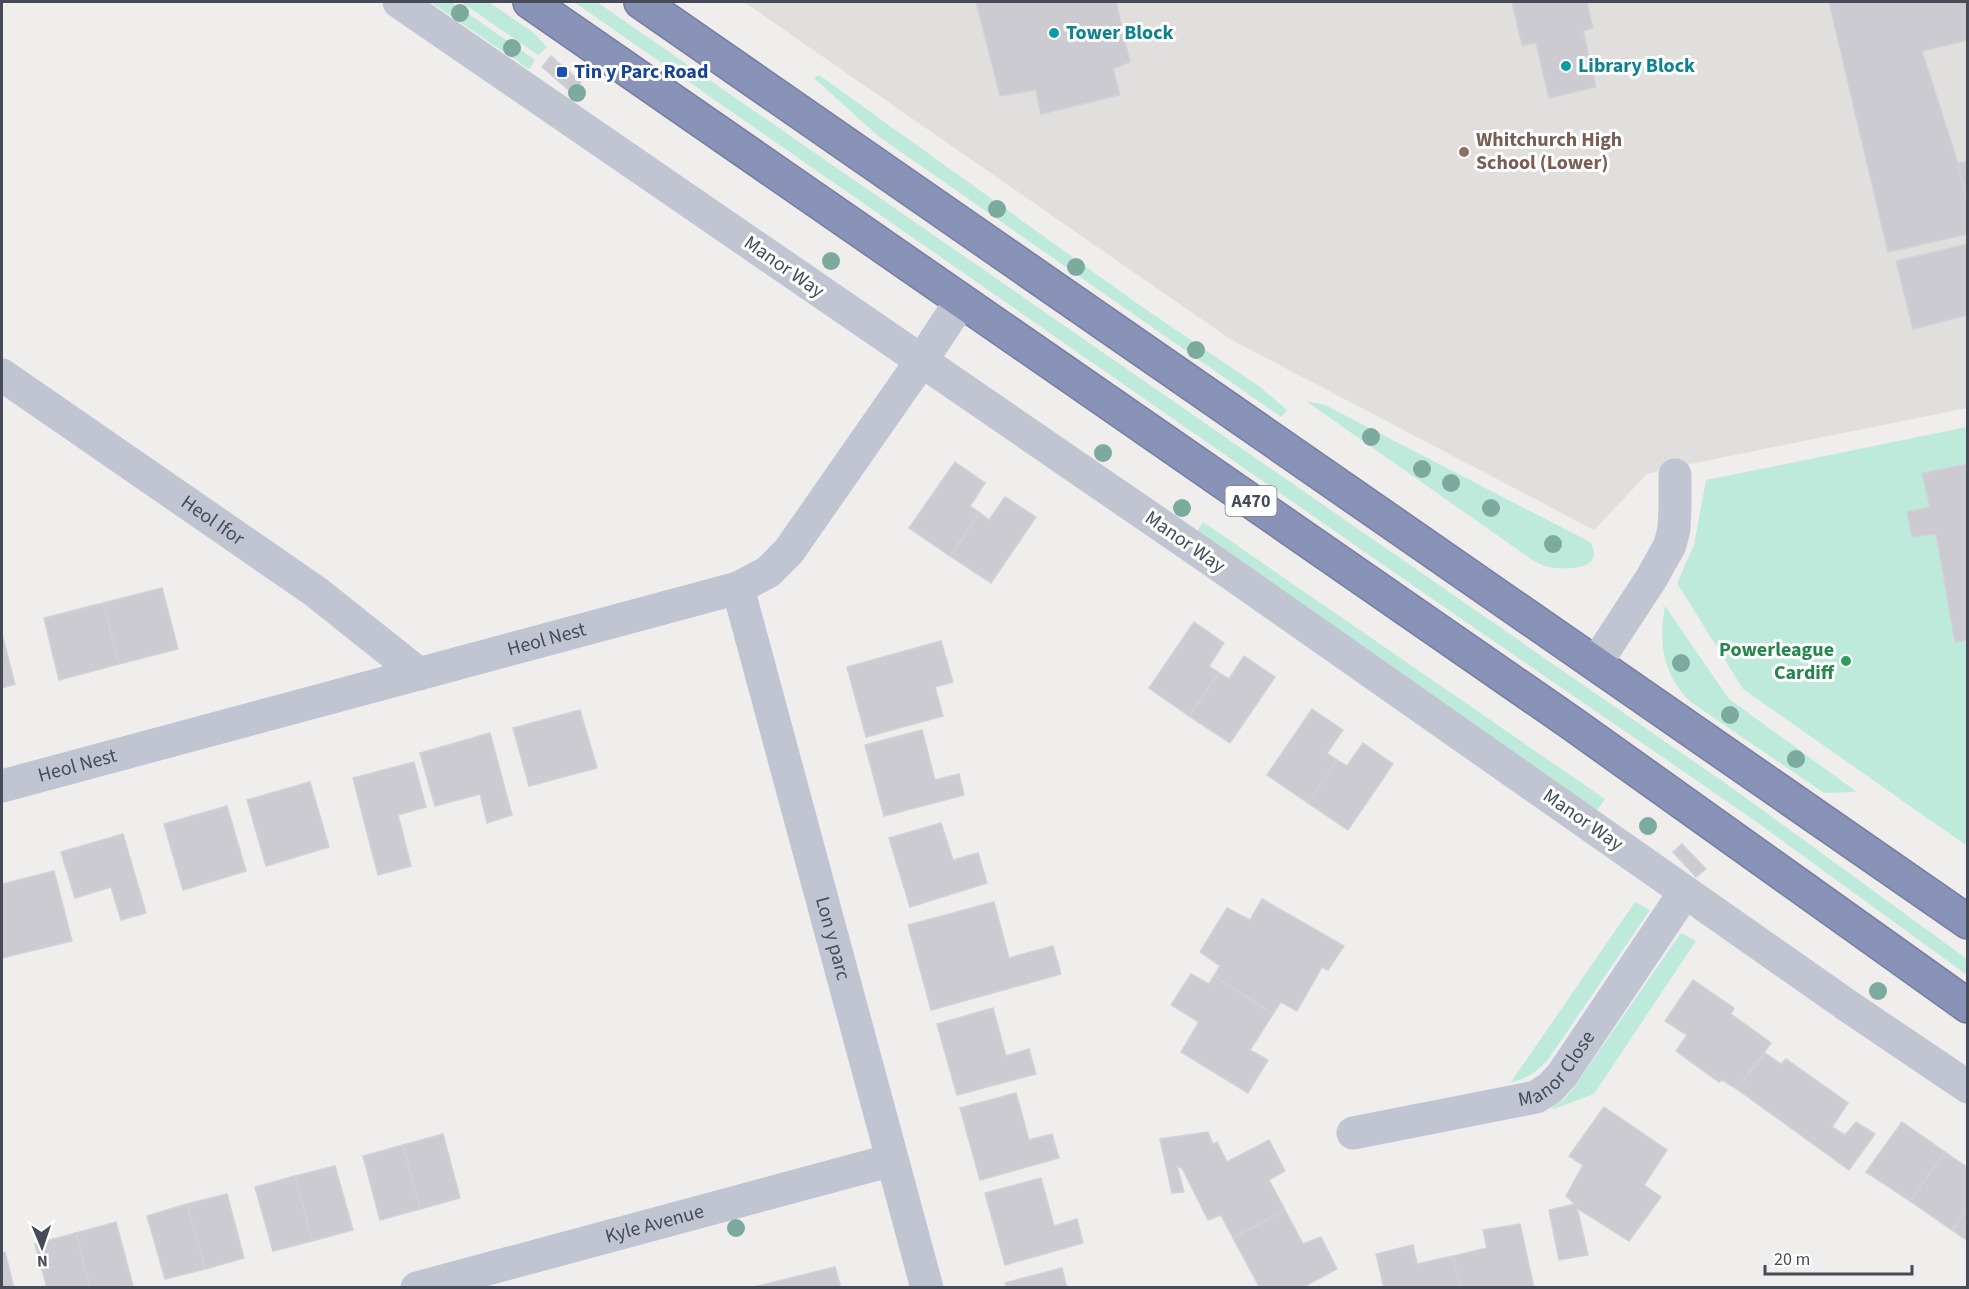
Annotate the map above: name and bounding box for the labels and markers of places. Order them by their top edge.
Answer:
place label: Tower Block [1066,19,1173,47]
marker: Tower Block [1047,26,1061,40]
place label: Library Block [1578,52,1695,80]
place label: Tin y Parc Road [574,58,708,86]
marker: Library Block [1559,59,1573,73]
marker: Tin y Parc Road [555,65,569,79]
place label: Whitchurch High School (Lower) [1476,126,1622,177]
marker: Whitchurch High School (Lower) [1457,145,1471,159]
place label: Powerleague Cardiff [1719,636,1835,687]
marker: Powerleague Cardiff [1839,654,1853,668]

